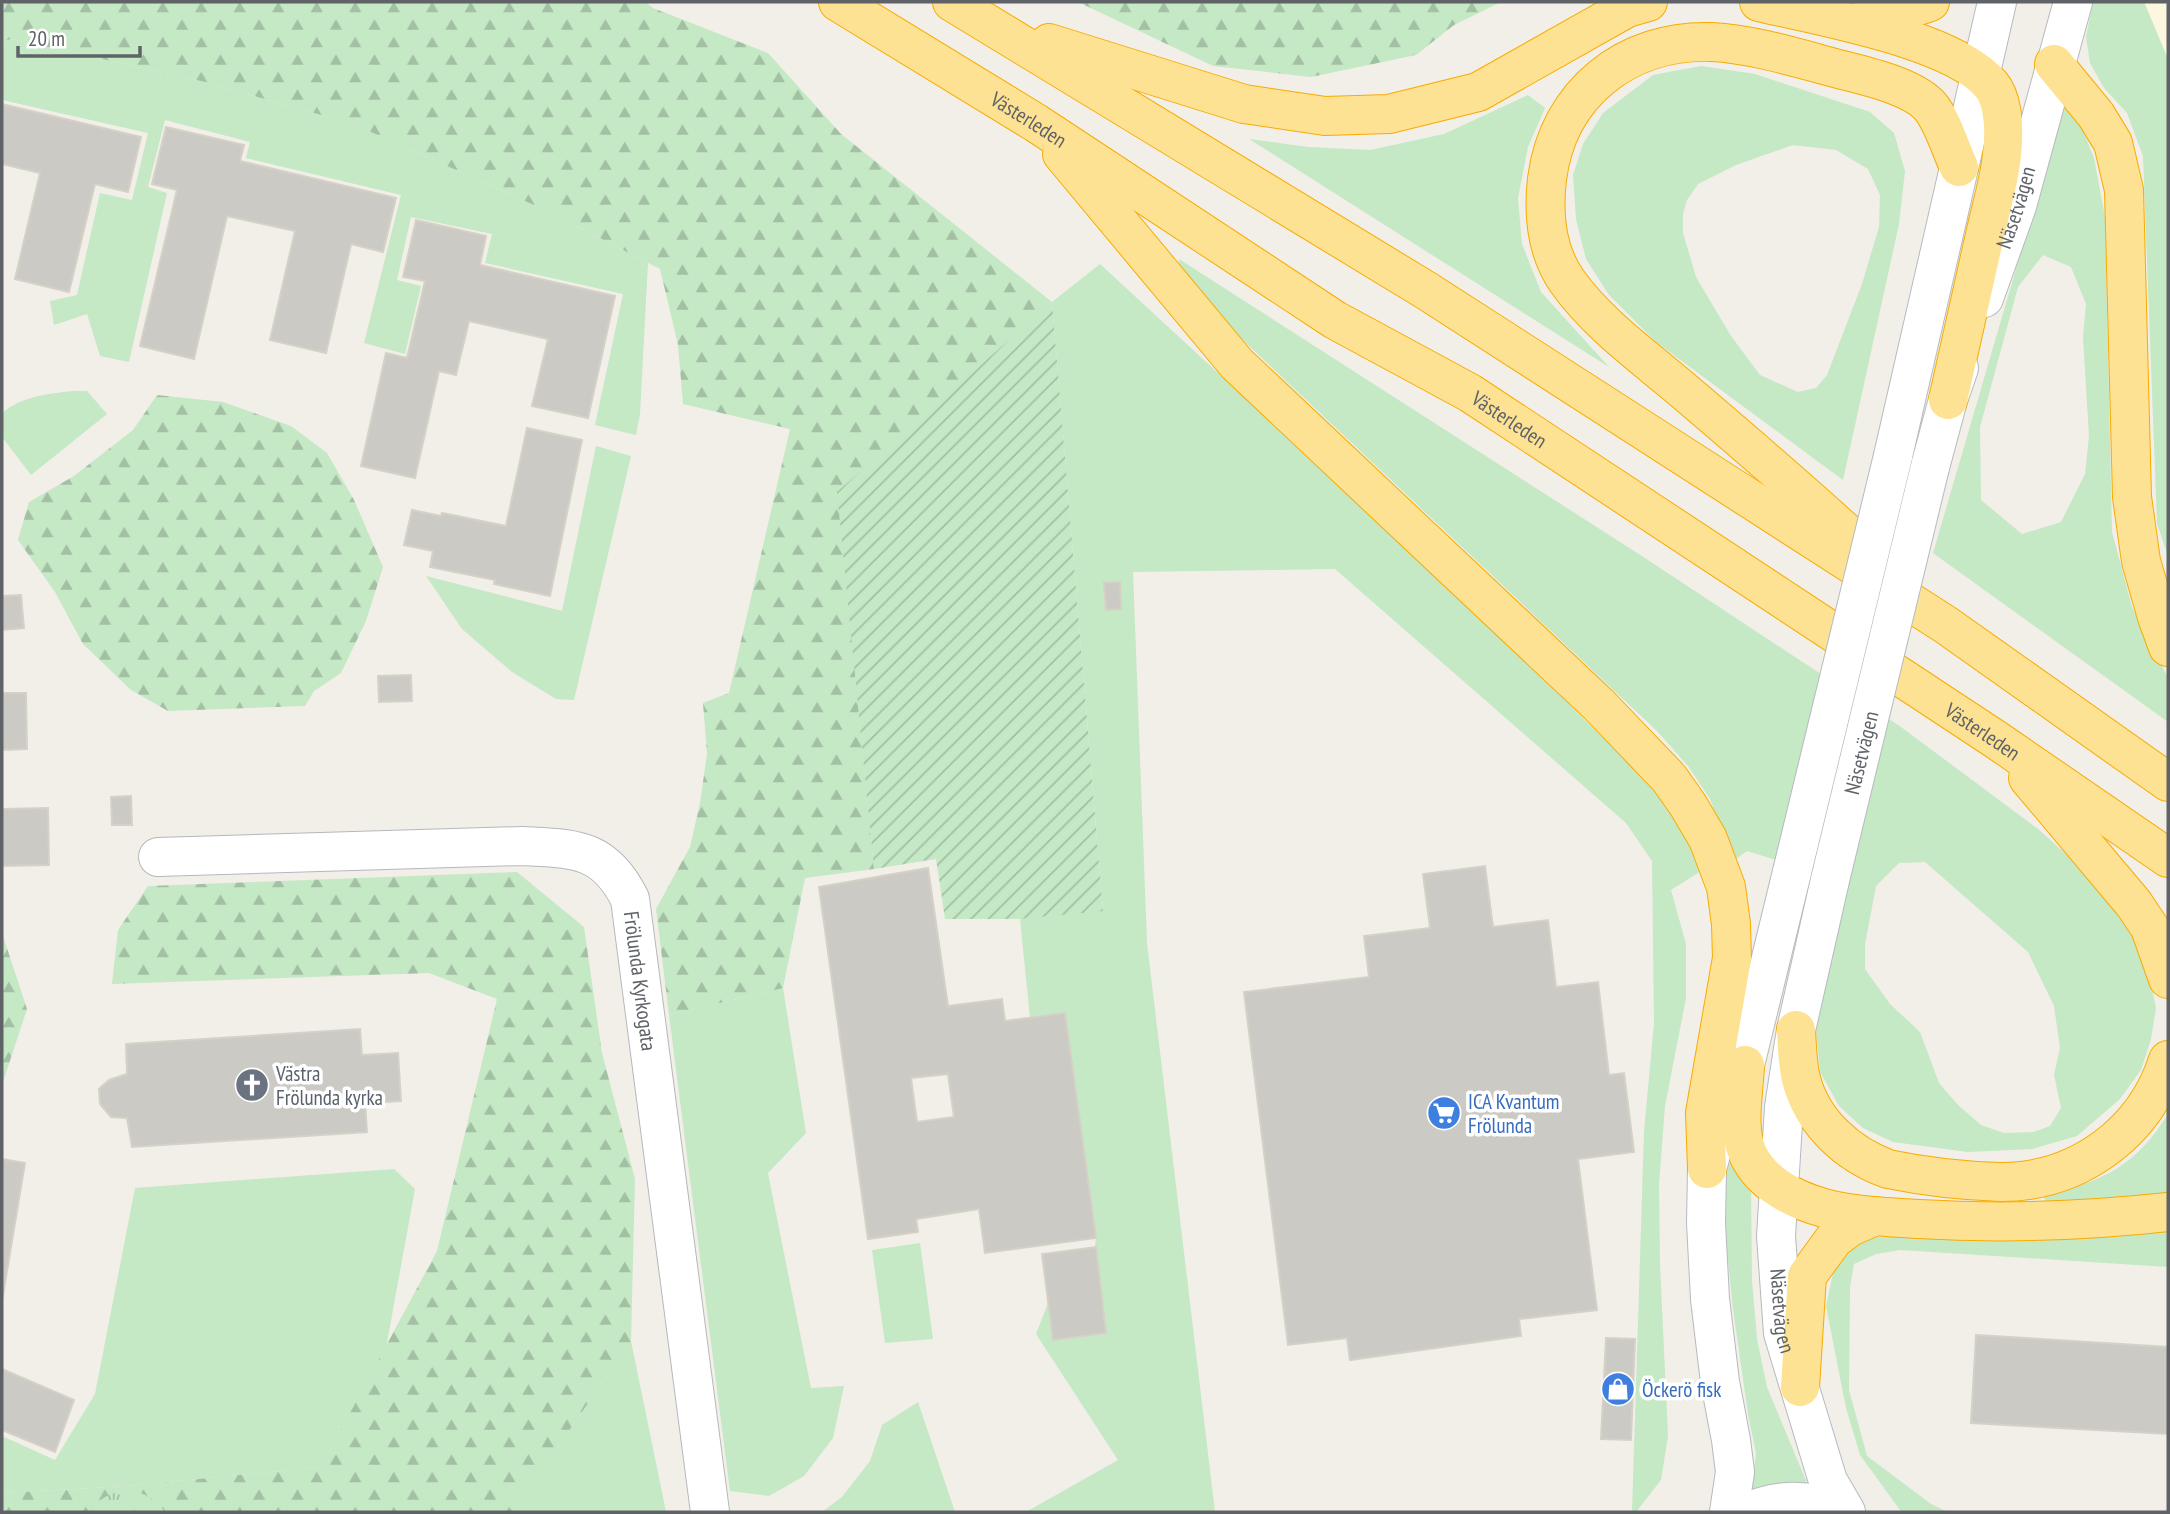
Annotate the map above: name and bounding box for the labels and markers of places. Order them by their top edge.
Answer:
place label: Västra Frölunda kyrka [275,1060,383,1111]
church icon: Västra Frölunda kyrka [233,1066,271,1104]
place label: ICA Kvantum Frölunda [1468,1088,1559,1139]
supermarket icon: ICA Kvantum Frölunda [1425,1094,1463,1132]
shop icon: Öckerö fisk [1599,1370,1637,1408]
place label: Öckerö fisk [1642,1376,1721,1403]

